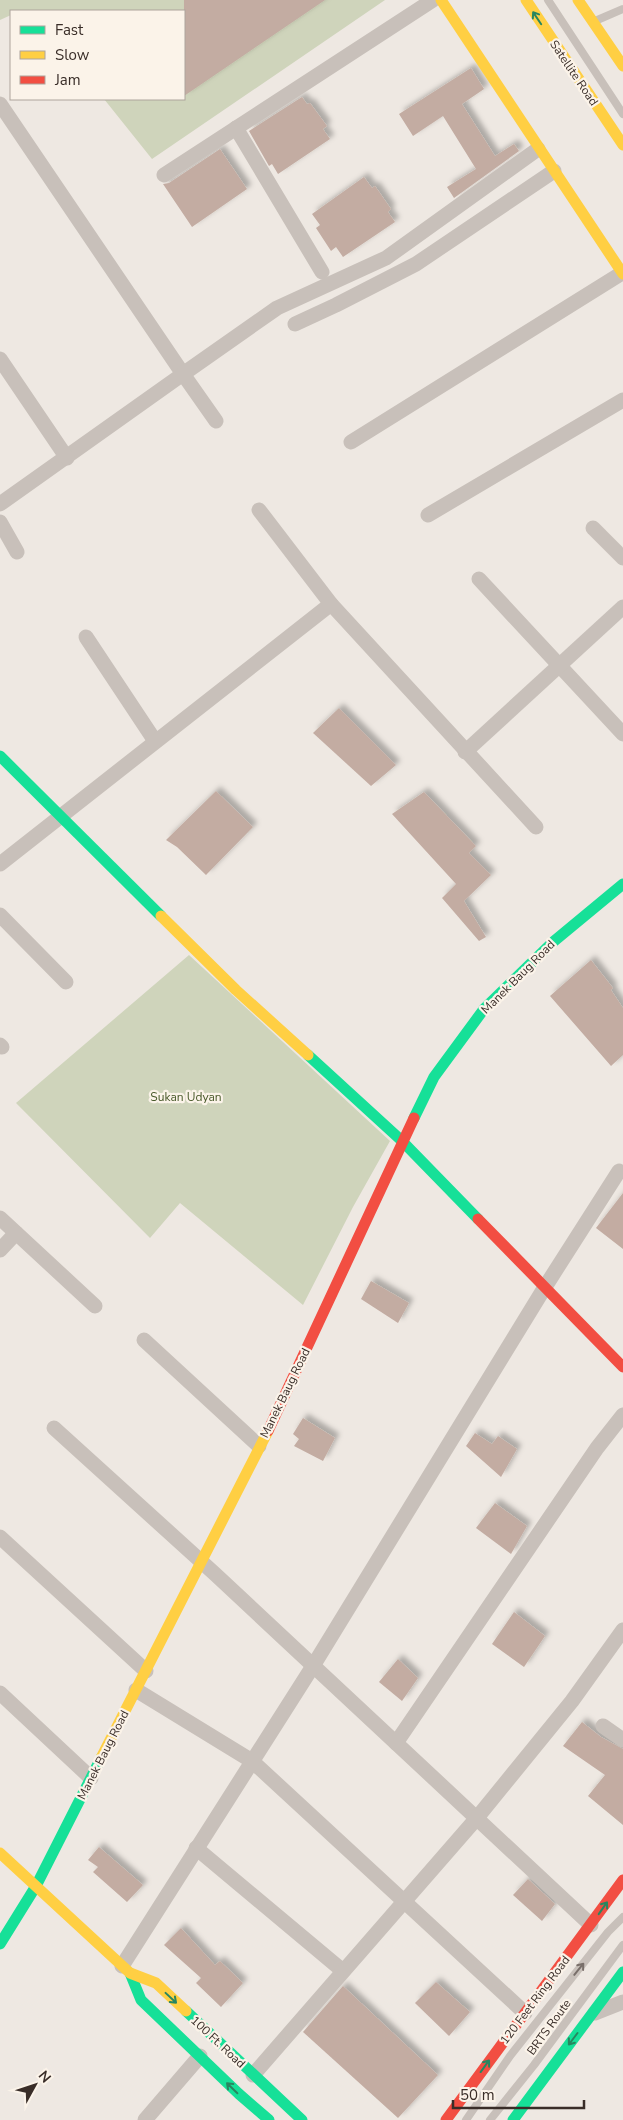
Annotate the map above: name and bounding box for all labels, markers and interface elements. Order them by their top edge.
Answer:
legend [10,10,185,100]
one-way arrow [532,11,542,25]
text: Fast [55,20,84,40]
street label: Satellite Road [546,37,602,109]
text: Slow [55,45,90,65]
text: Jam [54,70,81,90]
street label: Manek Baug Road [478,937,558,1017]
park label: Sukan Udyan [150,1089,222,1105]
street label: Manek Baug Road [256,1345,314,1441]
street label: Manek Baug Road [74,1708,132,1802]
one-way arrow [598,1901,608,1915]
street label: 120 Feet Ring Road [496,1953,574,2047]
one-way arrow [573,1963,584,1976]
one-way arrow [165,1992,177,2004]
street label: BRTS Route [523,1996,575,2058]
street label: 100 Ft. Road [187,2012,249,2072]
one-way arrow [567,2032,578,2045]
north arrow [10,2060,60,2110]
one-way arrow [480,2060,490,2074]
text: N [34,2067,55,2087]
scale bar [453,2078,584,2110]
one-way arrow [226,2082,239,2094]
text: 50 m [460,2085,495,2105]

